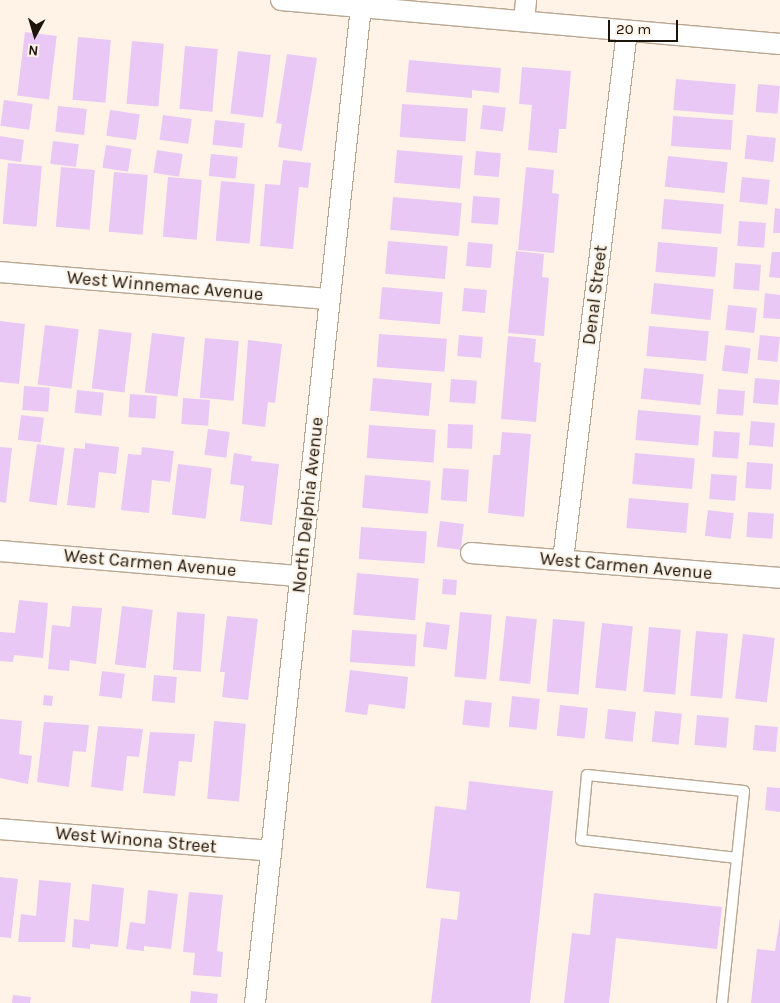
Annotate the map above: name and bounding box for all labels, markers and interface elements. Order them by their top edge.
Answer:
north arrow [10,10,60,60]
scale bar [610,10,680,42]
text: 20 m [616,20,651,38]
text: N [28,41,39,59]
street label: Denal Street [578,244,612,346]
street label: West Winnemac Avenue [66,267,264,305]
street label: North Delphia Avenue [288,416,328,594]
street label: West Carmen Avenue [63,545,237,581]
street label: West Carmen Avenue [539,548,713,584]
street label: West Winona Street [54,822,218,858]

